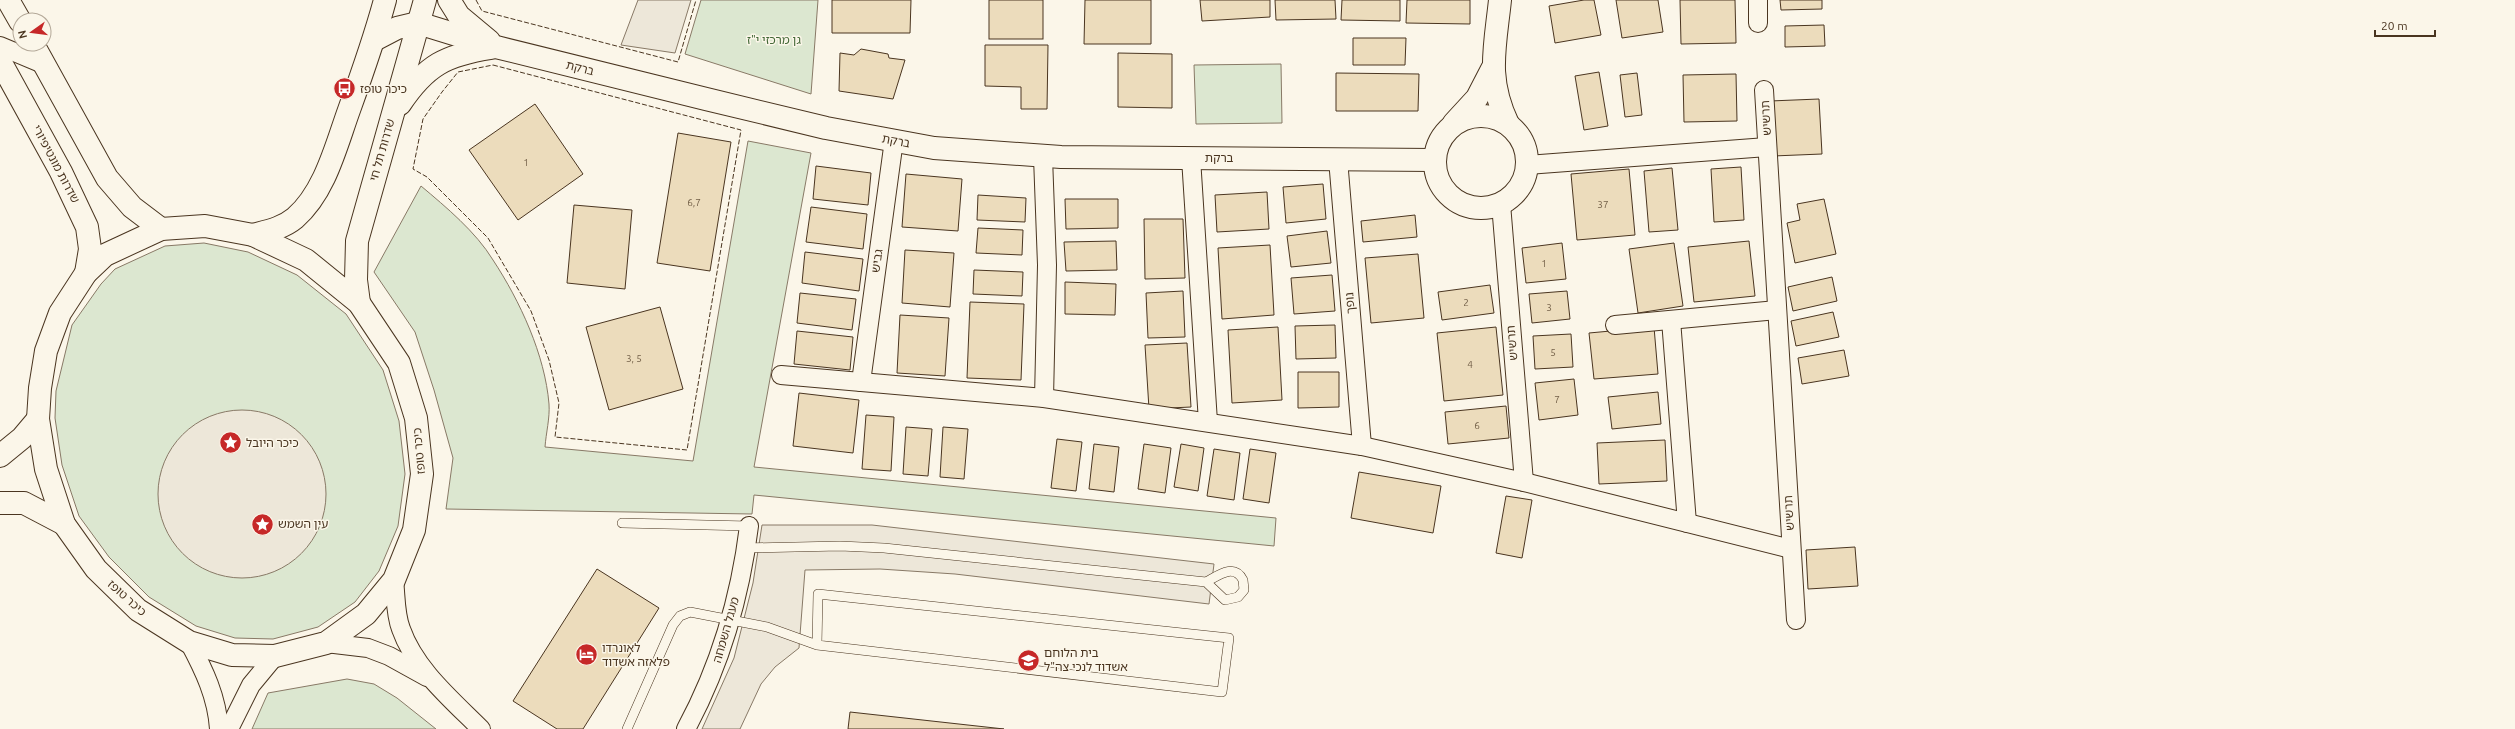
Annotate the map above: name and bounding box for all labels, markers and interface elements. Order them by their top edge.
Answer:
north arrow [12,12,52,52]
scale bar [2375,12,2435,38]
text: 20 m [2381,19,2408,32]
text: N [15,29,29,40]
park label: גן מרכזי י"ז [747,33,801,46]
street label: ברקת [565,58,596,77]
bus stop icon: כיכר טופז [332,76,358,102]
place label: כיכר טופז [360,82,407,95]
street label: תרשיש [1758,100,1773,136]
street label: שדרות תל חי [366,117,397,183]
street label: שדרות מונטיפיורי [30,123,82,205]
street label: ברקת [881,131,911,150]
street label: ברקת [1205,151,1233,164]
house number: 1 [523,157,529,168]
house number: 6,7 [687,197,701,208]
house number: 37 [1597,199,1609,210]
street label: גביש [868,248,885,274]
house number: 1 [1541,258,1547,269]
street label: נופך [1342,292,1357,314]
house number: 2 [1463,297,1469,308]
house number: 3 [1546,302,1552,313]
street label: תרשיש [1503,325,1520,361]
house number: 5 [1550,347,1556,358]
house number: 3, 5 [626,353,642,364]
house number: 4 [1467,359,1473,370]
house number: 7 [1554,394,1560,405]
house number: 6 [1474,420,1480,431]
street label: כיכר טופז [410,427,427,475]
place icon: כיכר היובל [217,430,243,456]
place label: כיכר היובל [246,436,299,449]
street label: תרשיש [1781,495,1796,531]
place icon: עין השמש [249,511,275,537]
place label: עין השמש [278,517,328,530]
street label: כיכר טופז [106,577,149,618]
street label: מעגל השמחה [710,595,741,664]
place label: לאונרדו פלאזה אשדוד [602,641,670,668]
hotel icon: לאונרדו פלאזה אשדוד [573,642,599,668]
place label: בית הלוחם אשדוד לנכי צה"ל [1044,646,1128,673]
school or university icon: בית הלוחם אשדוד לנכי צה"ל [1016,647,1042,673]

